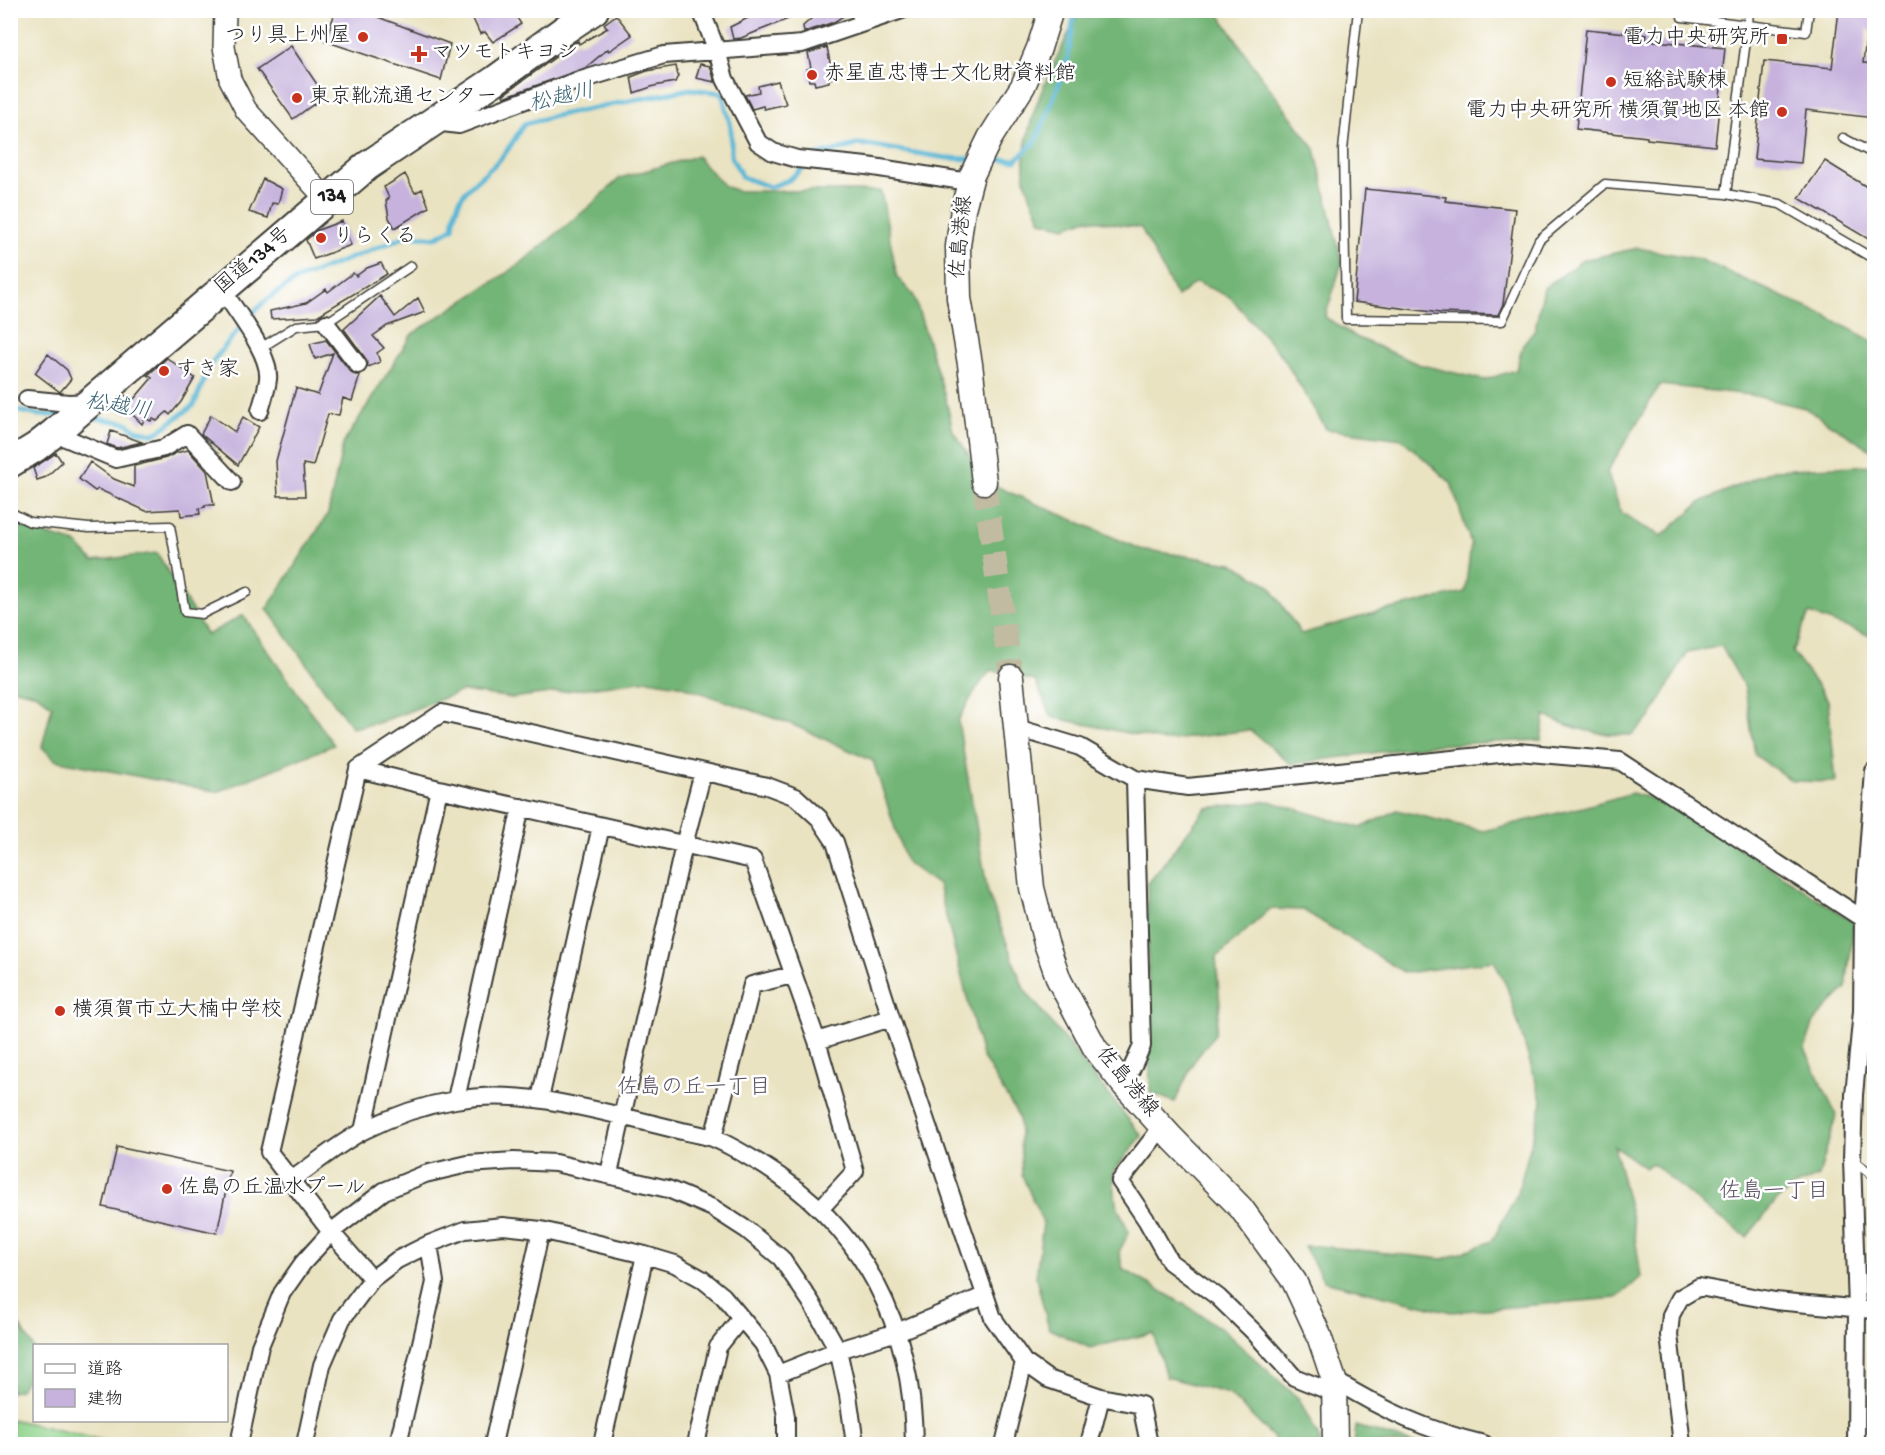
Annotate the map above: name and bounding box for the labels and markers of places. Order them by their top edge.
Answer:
place label: つり具上州屋 [225,24,351,50]
place label: 電力中央研究所 [1623,25,1770,52]
marker: つり具上州屋 [356,30,370,44]
marker: 電力中央研究所 [1775,32,1789,46]
place label: マツモトキヨシ [431,42,578,67]
marker: マツモトキヨシ [412,47,426,61]
place label: 赤星直忠博士文化財資料館 [824,61,1076,88]
marker: 赤星直忠博士文化財資料館 [805,68,819,82]
place label: 短絡試験棟 [1623,68,1728,95]
marker: 短絡試験棟 [1604,75,1618,89]
place label: 東京靴流通センター [309,84,497,111]
marker: 東京靴流通センター [290,91,304,105]
place label: 電力中央研究所 横須賀地区 本館 [1466,98,1770,125]
marker: 電力中央研究所 横須賀地区 本館 [1775,105,1789,119]
place label: りらくる [333,226,417,251]
marker: りらくる [314,231,328,245]
place label: すき家 [176,357,239,384]
marker: すき家 [157,364,171,378]
place label: 横須賀市立大楠中学校 [72,997,282,1024]
marker: 横須賀市立大楠中学校 [53,1004,67,1018]
place label: 佐島の丘温水プール [179,1176,365,1202]
marker: 佐島の丘温水プール [160,1182,174,1196]

